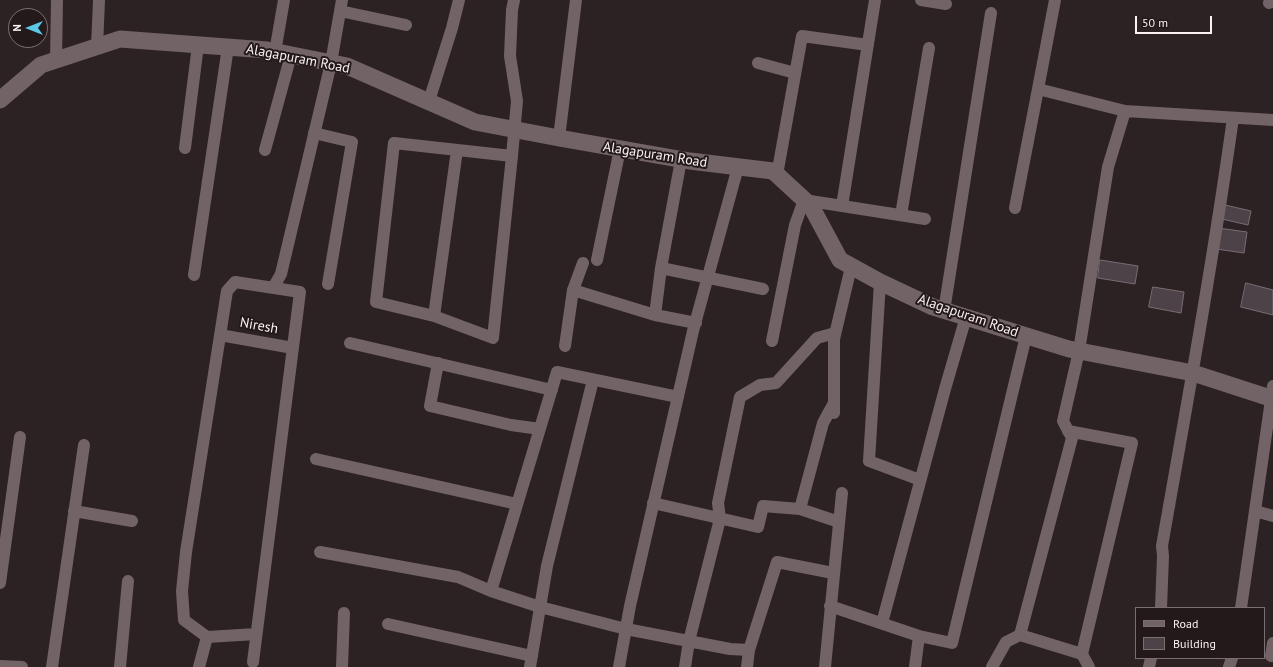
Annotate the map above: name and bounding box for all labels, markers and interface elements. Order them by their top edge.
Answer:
north arrow [8,8,48,48]
scale bar [1137,8,1214,34]
text: 50 m [1142,15,1168,30]
text: N [10,24,24,32]
street label: Alagapuram Road [245,41,351,77]
street label: Alagapuram Road [602,138,708,172]
street label: Alagapuram Road [916,291,1020,341]
street label: Niresh [239,314,279,338]
legend [1135,607,1265,659]
text: Road [1173,616,1198,631]
text: Building [1173,636,1216,651]

